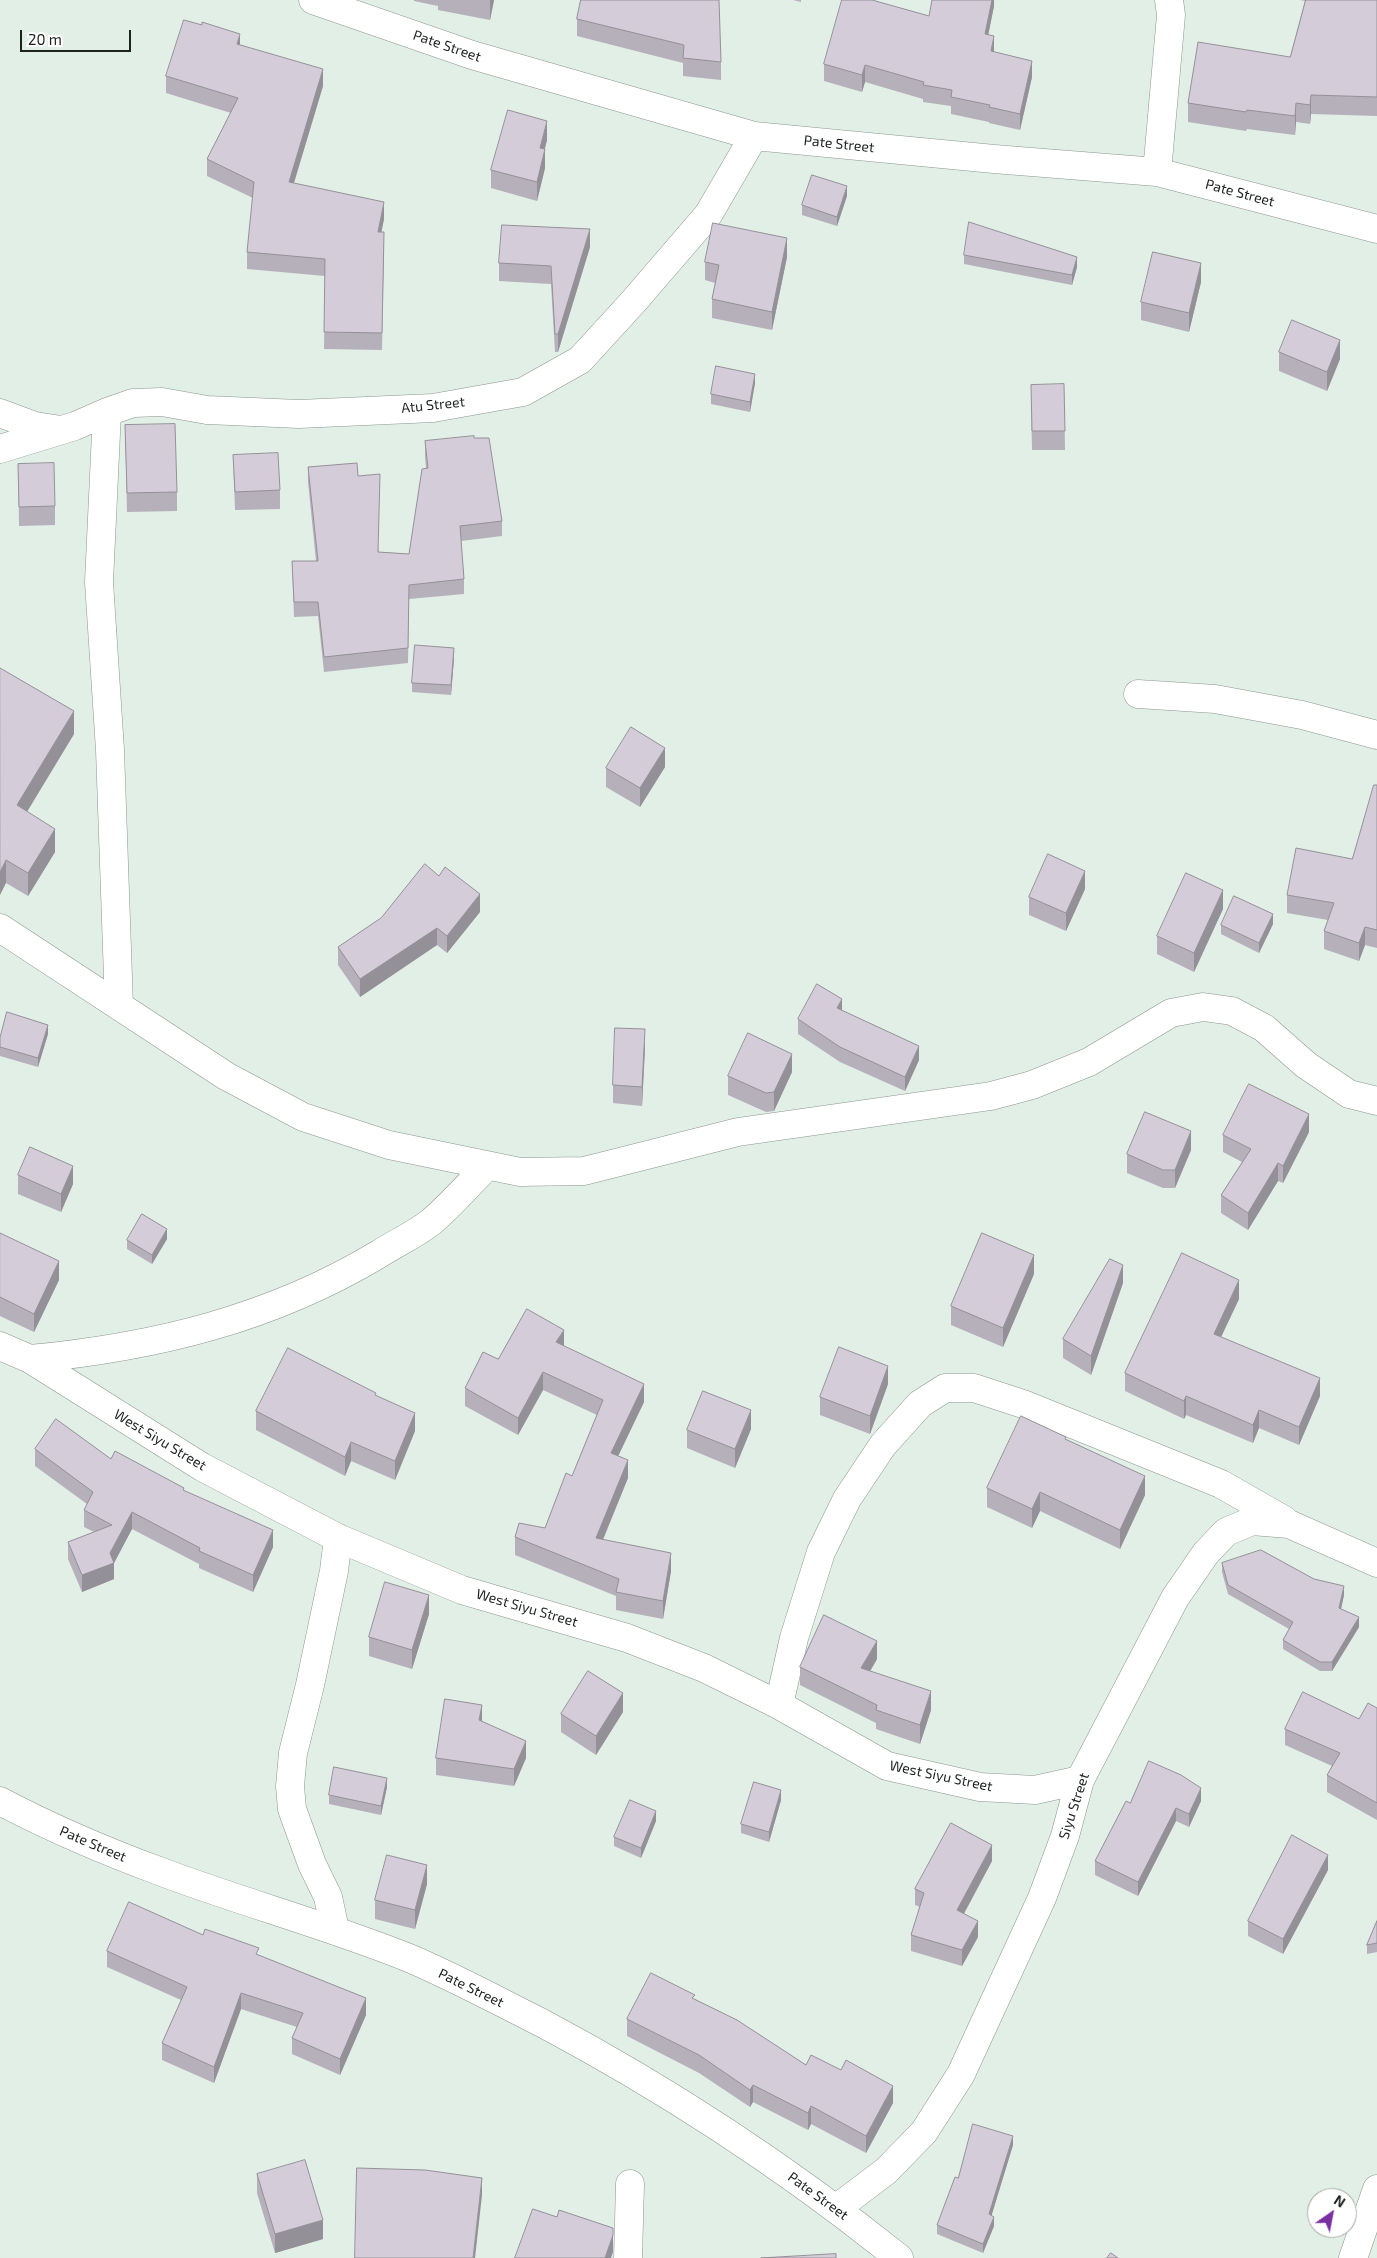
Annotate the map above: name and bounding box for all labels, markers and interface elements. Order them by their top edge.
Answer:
scale bar [22,20,134,52]
street label: Pate Street [411,27,483,65]
text: 20 m [28,30,62,48]
street label: Pate Street [803,132,875,156]
street label: Pate Street [1204,176,1276,210]
street label: Atu Street [400,393,466,417]
street label: West Siyu Street [111,1406,209,1474]
street label: West Siyu Street [474,1585,580,1631]
street label: West Siyu Street [888,1757,994,1795]
street label: Siyu Street [1055,1771,1093,1841]
street label: Pate Street [57,1822,129,1866]
street label: Pate Street [436,1965,506,2011]
street label: Pate Street [784,2168,852,2224]
north arrow [1307,2188,1357,2238]
text: N [1331,2191,1349,2211]

